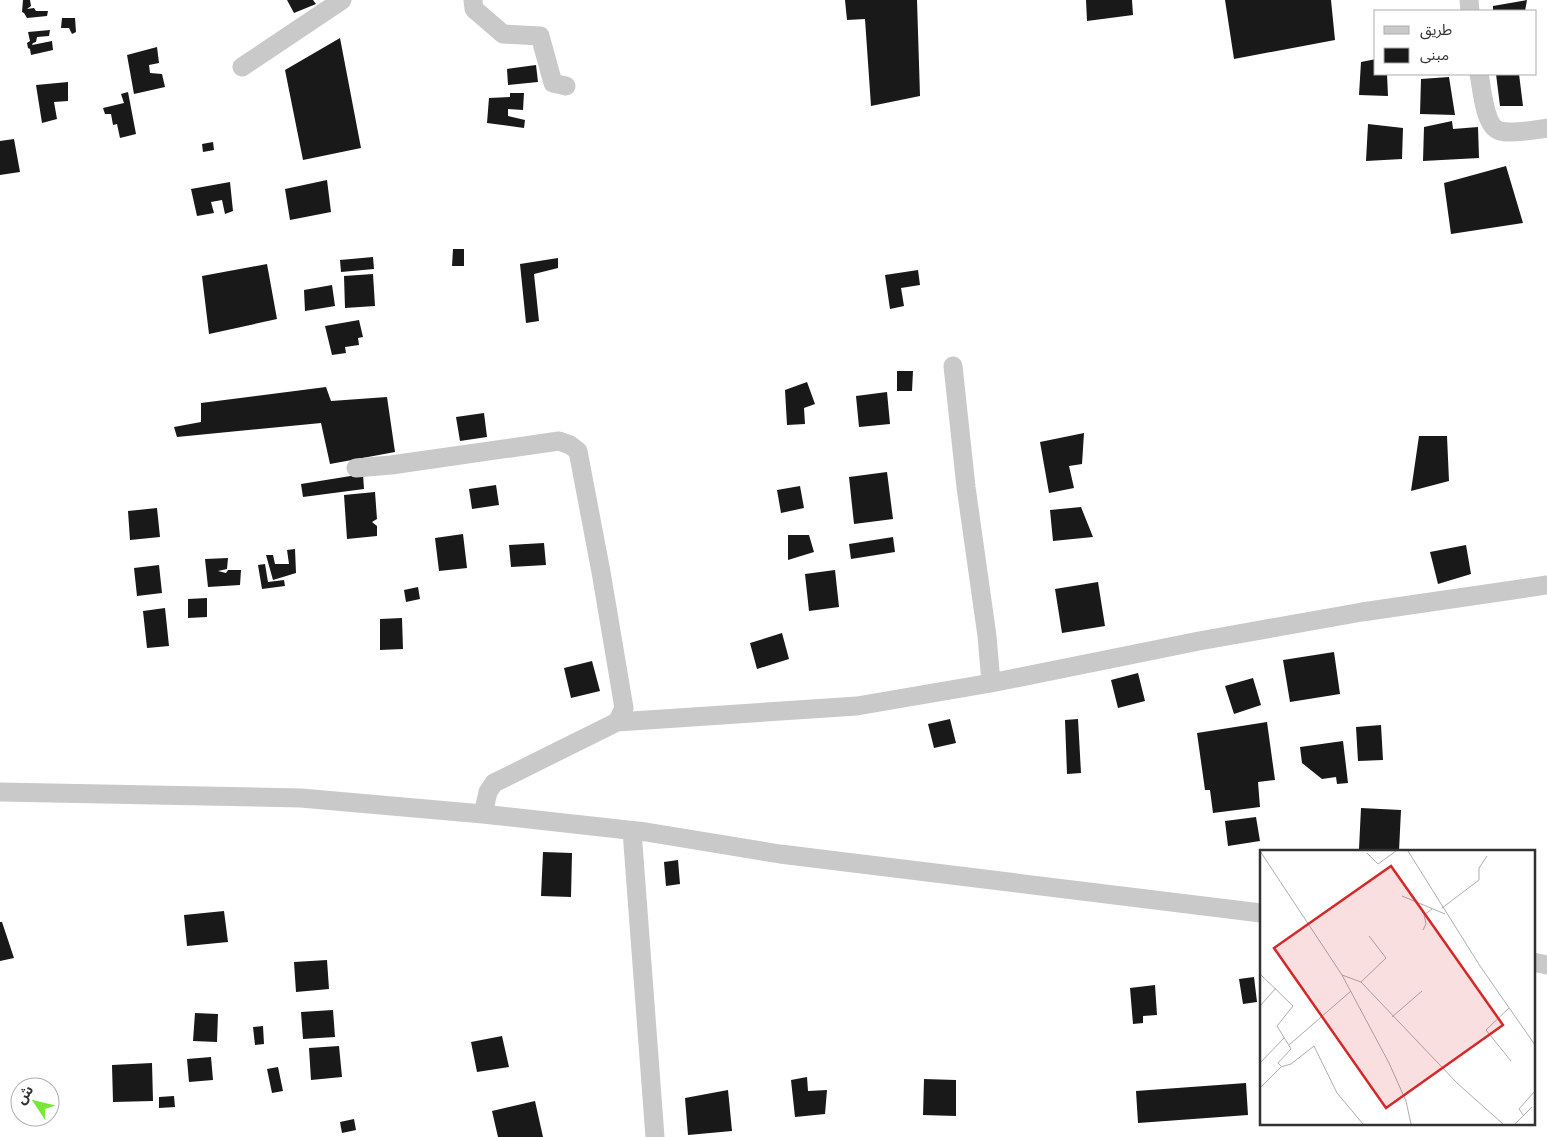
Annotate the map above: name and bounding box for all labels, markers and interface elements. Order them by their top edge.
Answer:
legend [1374,10,1537,75]
text: طريق [1420,20,1452,40]
text: مبنى [1420,45,1449,64]
inset map [1260,850,1534,1124]
north arrow [10,1077,60,1127]
text: ش [11,1082,36,1107]

